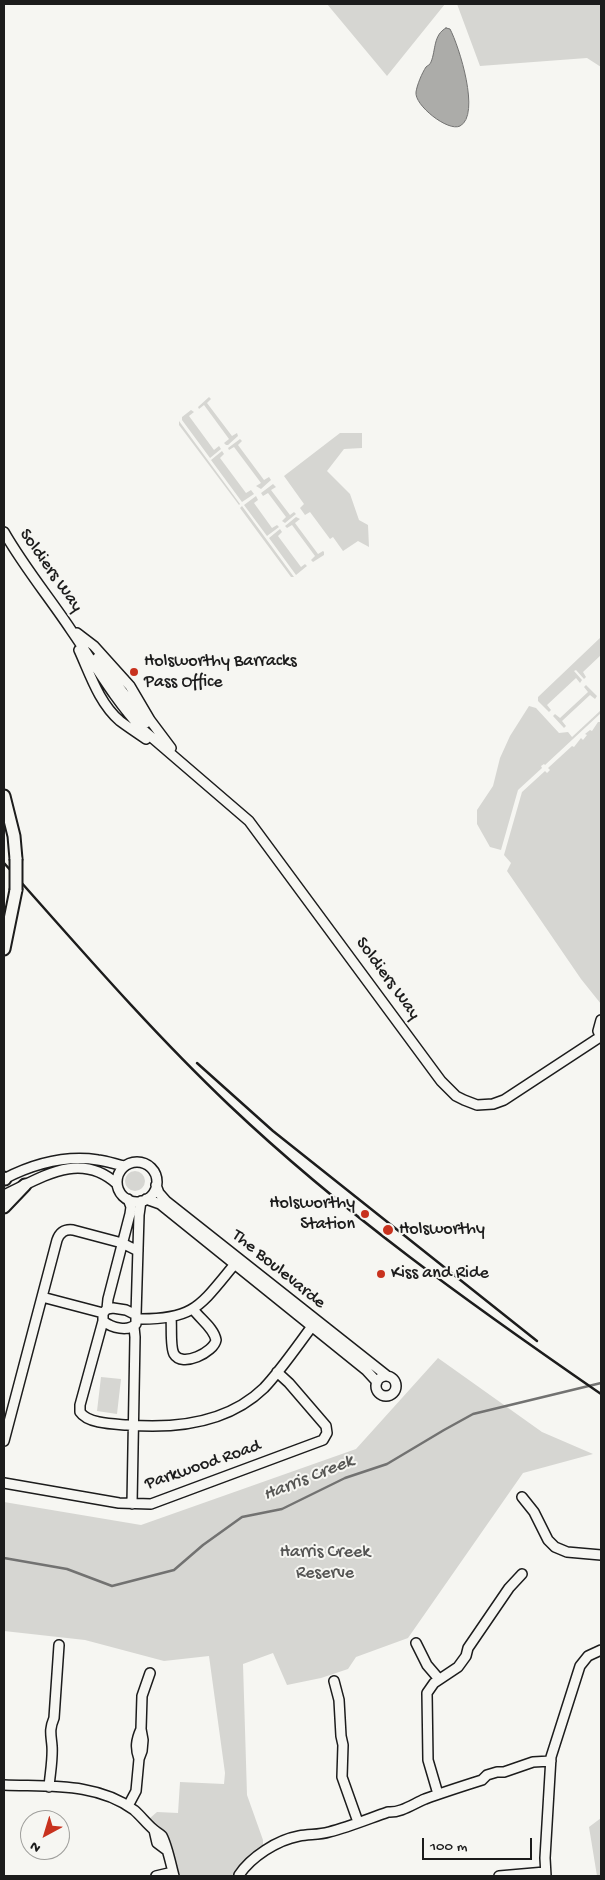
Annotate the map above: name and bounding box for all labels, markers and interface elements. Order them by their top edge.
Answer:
street label: Soldiers Way [13,525,87,617]
place label: Holsworthy Barracks Pass Office [144,651,297,694]
marker: Holsworthy Barracks Pass Office [128,666,140,678]
street label: Soldiers Way [350,933,424,1025]
place label: Holsworthy Station [269,1193,355,1236]
marker: Holsworthy Station [359,1208,371,1220]
place label: Holsworthy [399,1219,485,1241]
marker: Holsworthy [381,1223,395,1237]
street label: The Boulevarde [227,1226,329,1314]
place label: Kiss and Ride [391,1263,489,1285]
marker: Kiss and Ride [375,1268,387,1280]
street label: Parkwood Road [142,1436,264,1496]
water label: Harris Creek [260,1451,358,1507]
park label: Harris Creek Reserve [280,1542,370,1585]
north arrow [20,1810,70,1860]
scale bar [425,1828,535,1860]
text: N [27,1837,45,1856]
text: 100 m [430,1838,467,1856]

